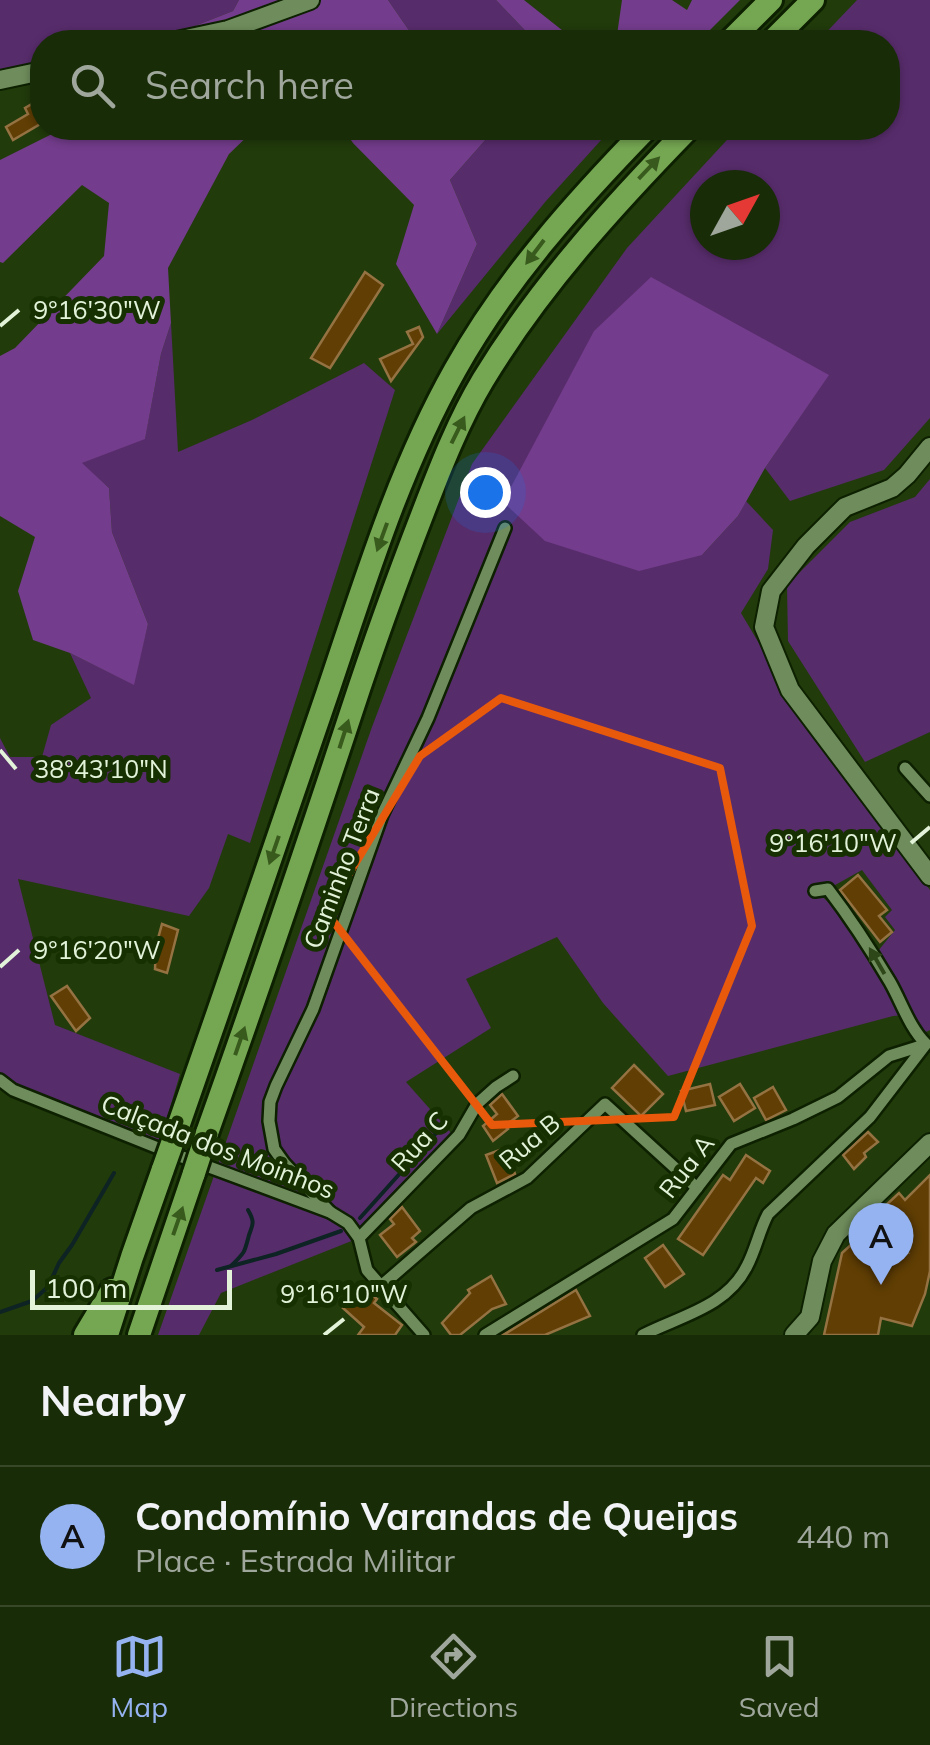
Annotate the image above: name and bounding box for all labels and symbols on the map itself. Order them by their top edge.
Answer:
one-way arrow [637,157,660,181]
north arrow [690,170,780,260]
one-way arrow [525,239,546,265]
text: 9°16'30"W [33,294,161,325]
one-way arrow [450,415,467,444]
your location [460,467,511,518]
one-way arrow [374,522,389,552]
one-way arrow [337,718,352,748]
text: 38°43'10"N [34,753,168,784]
street label: Caminho Terra [296,783,386,953]
text: 9°16'10"W [769,827,897,858]
one-way arrow [265,836,280,866]
text: 9°16'20"W [33,934,161,965]
one-way arrow [869,946,886,975]
one-way arrow [233,1026,248,1056]
street label: Calçada dos Moinhos [97,1087,339,1205]
street label: Rua C [384,1104,454,1178]
street label: Rua B [492,1107,566,1175]
street label: Rua A [652,1128,720,1204]
pin: A [848,1202,914,1285]
one-way arrow [171,1206,186,1236]
scale bar [30,1265,232,1310]
text: 9°16'10"W [280,1278,408,1309]

